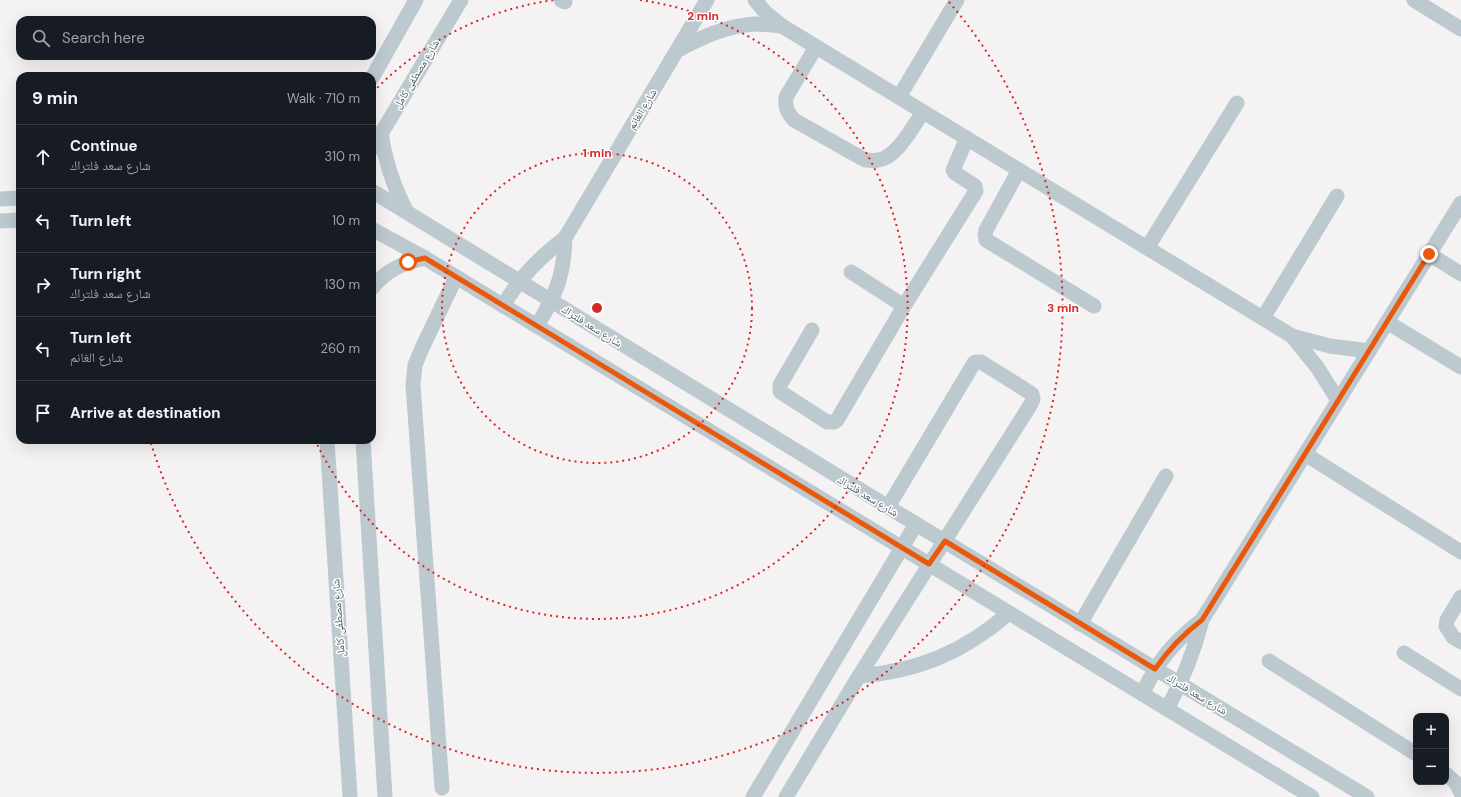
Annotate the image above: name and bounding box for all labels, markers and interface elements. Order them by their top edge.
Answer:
text: 2 min [687,8,719,24]
search box [16,16,376,60]
icon: search [30,27,52,49]
text: Search here [62,28,145,48]
street label: شارع مصطفى كامل [390,37,442,111]
street label: شارع الغانم [624,86,660,132]
text: 9 min [32,87,78,109]
text: Walk · 710 m [287,90,360,107]
text: Continue [70,136,138,156]
text: 1 min [582,145,612,161]
icon: ahead [32,146,54,168]
text: 310 m [325,148,360,165]
text: شارع سعد فلتراك [70,157,151,174]
icon: left [32,210,54,232]
text: Turn left [70,211,131,231]
text: 10 m [332,212,360,229]
route end [1420,245,1438,263]
route start [399,253,417,271]
text: Turn right [70,264,141,284]
icon: right [32,274,54,296]
text: 130 m [324,276,360,293]
text: شارع سعد فلتراك [70,285,151,302]
text: 3 min [1047,300,1079,316]
centre of rings [590,301,604,315]
street label: شارع سعد فلتراك [559,302,625,350]
text: Turn left [70,328,131,348]
icon: left [32,338,54,360]
text: 260 m [320,340,360,357]
text: شارع الغانم [70,349,123,366]
icon: arrive [32,402,54,424]
text: Arrive at destination [70,403,221,423]
street label: شارع سعد فلتراك [835,472,901,520]
street label: شارع مصطفى كامل [328,579,348,657]
street label: شارع سعد فلتراك [1164,670,1230,718]
map controls [1413,713,1449,785]
button: + [1413,713,1449,749]
button: − [1413,749,1449,785]

